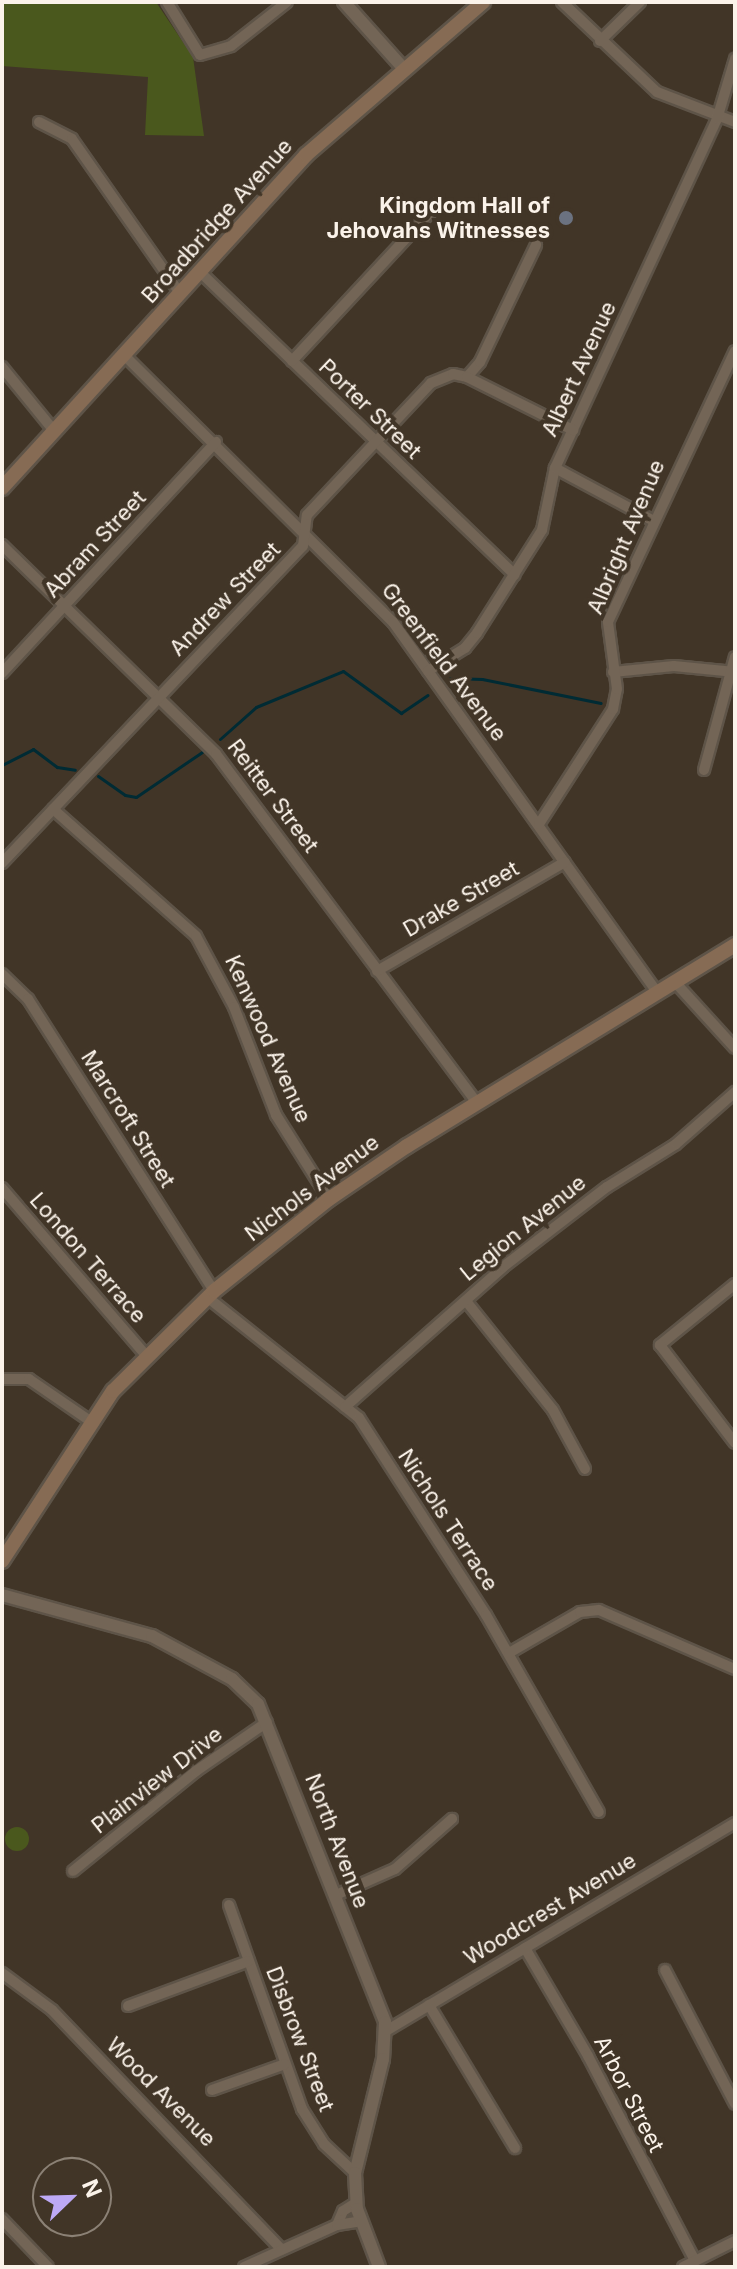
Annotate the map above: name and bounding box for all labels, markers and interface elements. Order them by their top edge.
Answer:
street label: Broadbridge Avenue [136,133,298,309]
place label: Kingdom Hall of Jehovahs Witnesses [327,192,550,244]
marker: Kingdom Hall of Jehovahs Witnesses [557,209,575,227]
street label: Albert Avenue [536,297,622,441]
street label: Porter Street [313,354,427,464]
street label: Albright Avenue [582,456,670,618]
street label: Abram Street [39,485,151,603]
street label: Andrew Street [164,537,286,661]
street label: Greenfield Avenue [376,578,512,746]
street label: Reitter Street [222,734,324,858]
street label: Drake Street [398,855,524,943]
street label: Kenwood Avenue [219,951,317,1127]
street label: Marcroft Street [75,1046,181,1192]
street label: Nichols Avenue [240,1129,384,1247]
street label: Legion Avenue [455,1169,591,1287]
street label: London Terrace [24,1187,152,1329]
street label: Nichols Terrace [392,1444,504,1596]
street label: Plainview Drive [86,1721,228,1839]
street label: North Avenue [299,1770,375,1912]
street label: Woodcrest Avenue [459,1847,641,1971]
street label: Disbrow Street [260,1963,340,2115]
street label: Arbor Street [588,2031,670,2157]
street label: Wood Avenue [101,2032,221,2152]
north arrow [32,2157,112,2237]
text: N [77,2176,107,2201]

